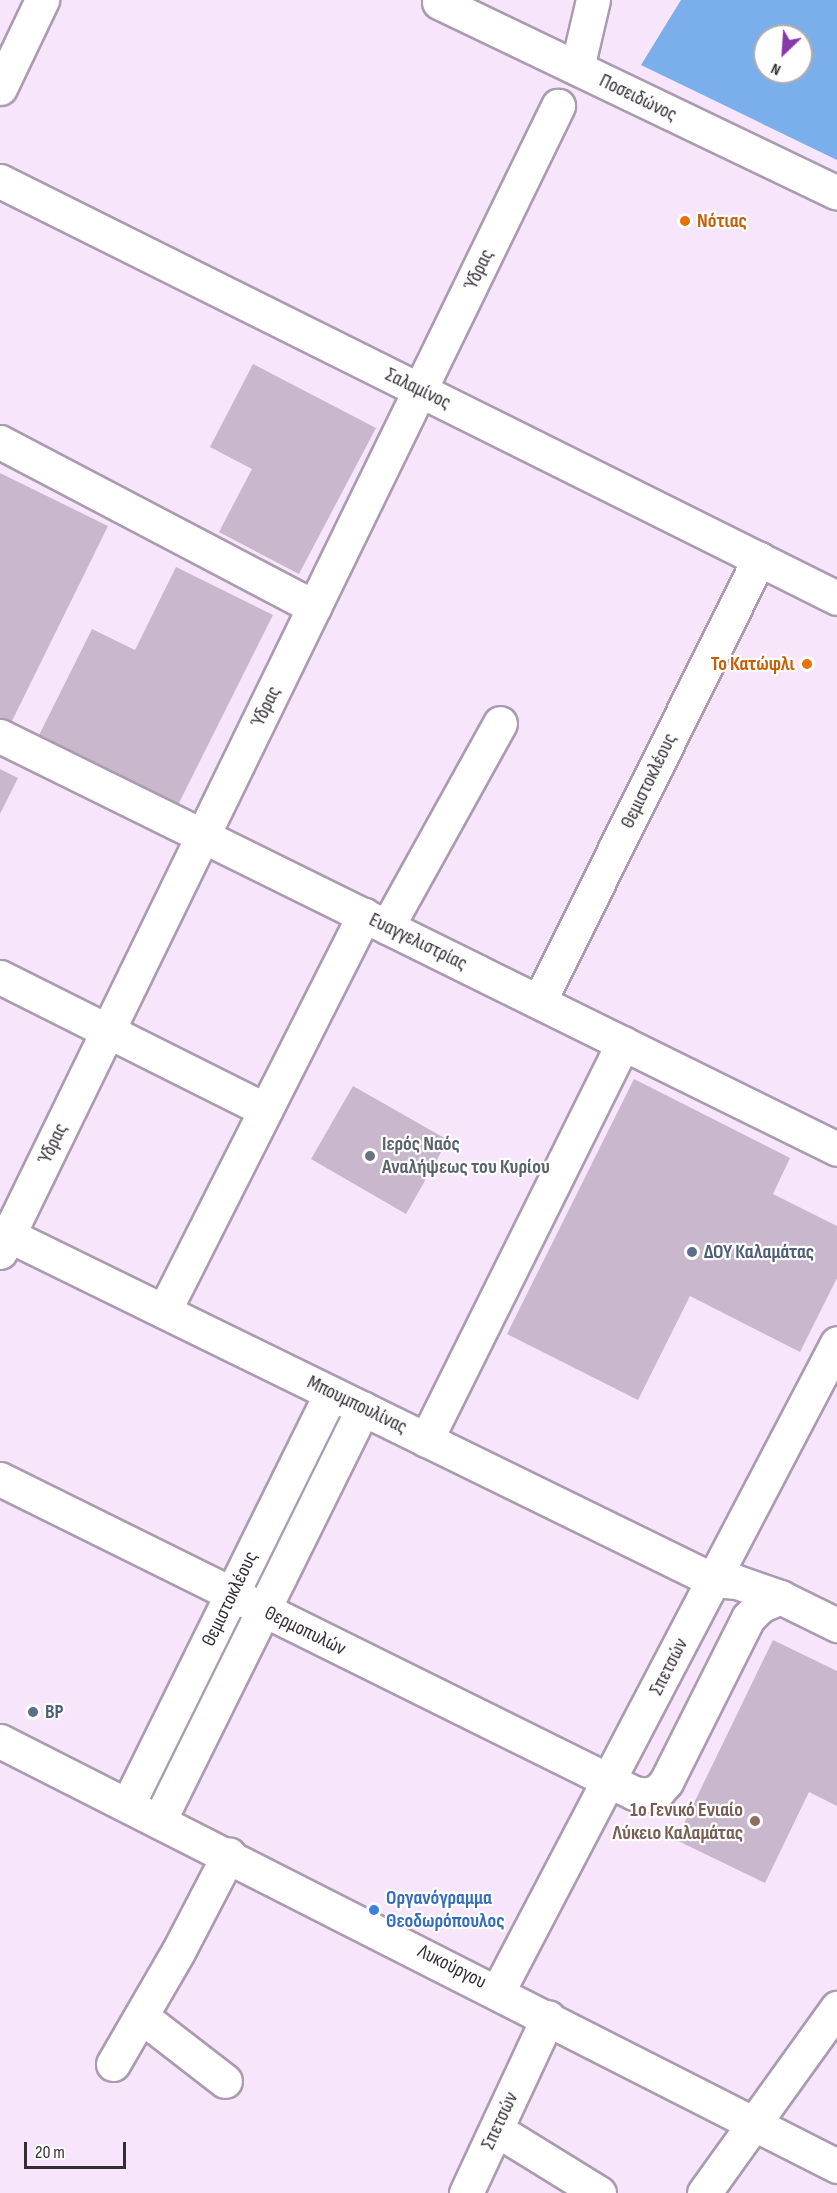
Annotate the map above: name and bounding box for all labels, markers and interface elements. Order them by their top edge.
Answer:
north arrow [753,24,813,84]
text: N [768,59,784,79]
street label: Ποσειδώνος [595,69,681,127]
place label: Νότιας [697,209,747,233]
marker: Νότιας [678,214,692,228]
street label: Ύδρας [459,245,499,295]
street label: Σαλαμίνος [381,363,455,415]
place label: Το Κατώφλι [711,652,795,676]
marker: Το Κατώφλι [800,657,814,671]
street label: Ύδρας [246,682,286,732]
street label: Θεμιστοκλέους [616,730,682,832]
street label: Ευαγγελιστρίας [365,908,471,976]
street label: Ύδρας [33,1119,73,1169]
place label: Ιερός Ναός Αναλήψεως του Κυρίου [382,1132,550,1179]
marker: Ιερός Ναός Αναλήψεως του Κυρίου [363,1149,377,1163]
place label: ΔΟΥ Καλαμάτας [704,1240,814,1264]
marker: ΔΟΥ Καλαμάτας [685,1245,699,1259]
street label: Μπουμπουλίνας [303,1371,411,1439]
street label: Θεμιστοκλέους [197,1548,263,1650]
street label: Θερμοπυλών [260,1601,350,1661]
street label: Σπετσών [645,1635,693,1699]
place label: BP [45,1700,64,1724]
marker: BP [26,1705,40,1719]
place label: 1ο Γενικό Ενιαίο Λύκειο Καλαμάτας [613,1798,743,1845]
marker: 1ο Γενικό Ενιαίο Λύκειο Καλαμάτας [748,1814,762,1828]
place label: Οργανόγραμμα Θεοδωρόπουλος [386,1886,505,1933]
marker: Οργανόγραμμα Θεοδωρόπουλος [367,1903,381,1917]
street label: Λυκούργου [414,1940,490,1994]
street label: Σπετσών [476,2089,524,2153]
scale bar [27,2130,129,2168]
text: 20 m [35,2142,65,2163]

